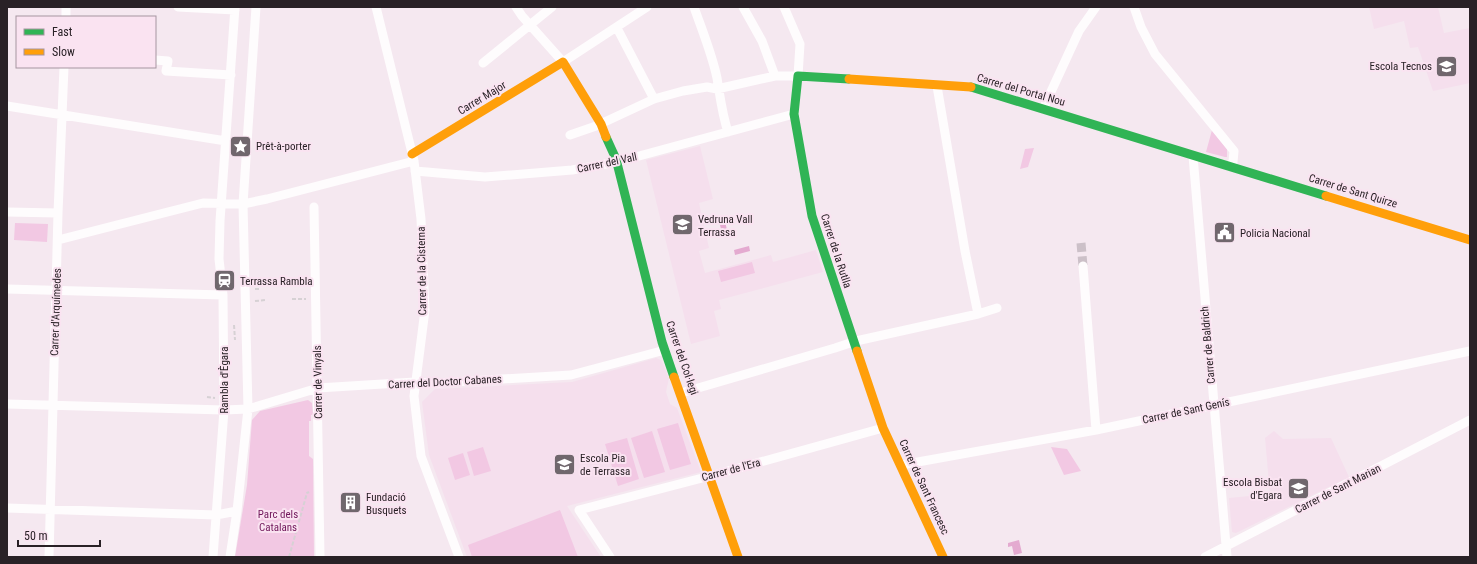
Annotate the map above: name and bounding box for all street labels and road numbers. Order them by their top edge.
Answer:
street label: Carrer del Portal Nou [975,71,1067,109]
street label: Carrer Major [455,78,509,117]
street label: Carrer del Vall [576,150,638,176]
street label: Carrer de Sant Quirze [1307,171,1399,211]
street label: Carrer de la Rutlla [818,212,854,290]
street label: Carrer de la Cisterna [415,227,429,315]
street label: Carrer d'Arquímedes [48,268,64,356]
street label: Carrer de Baldrich [1198,306,1218,384]
street label: Carrer del Col·legi [663,319,701,397]
street label: Carrer de Vinyals [311,345,325,419]
street label: Rambla d'Ègara [218,347,231,413]
street label: Carrer del Doctor Cabanes [388,373,502,391]
street label: Carrer de Sant Genís [1141,395,1231,427]
street label: Carrer de Sant Francesc [896,437,952,537]
street label: Carrer de l'Era [700,456,762,484]
street label: Carrer de Sant Marian [1293,462,1383,516]

